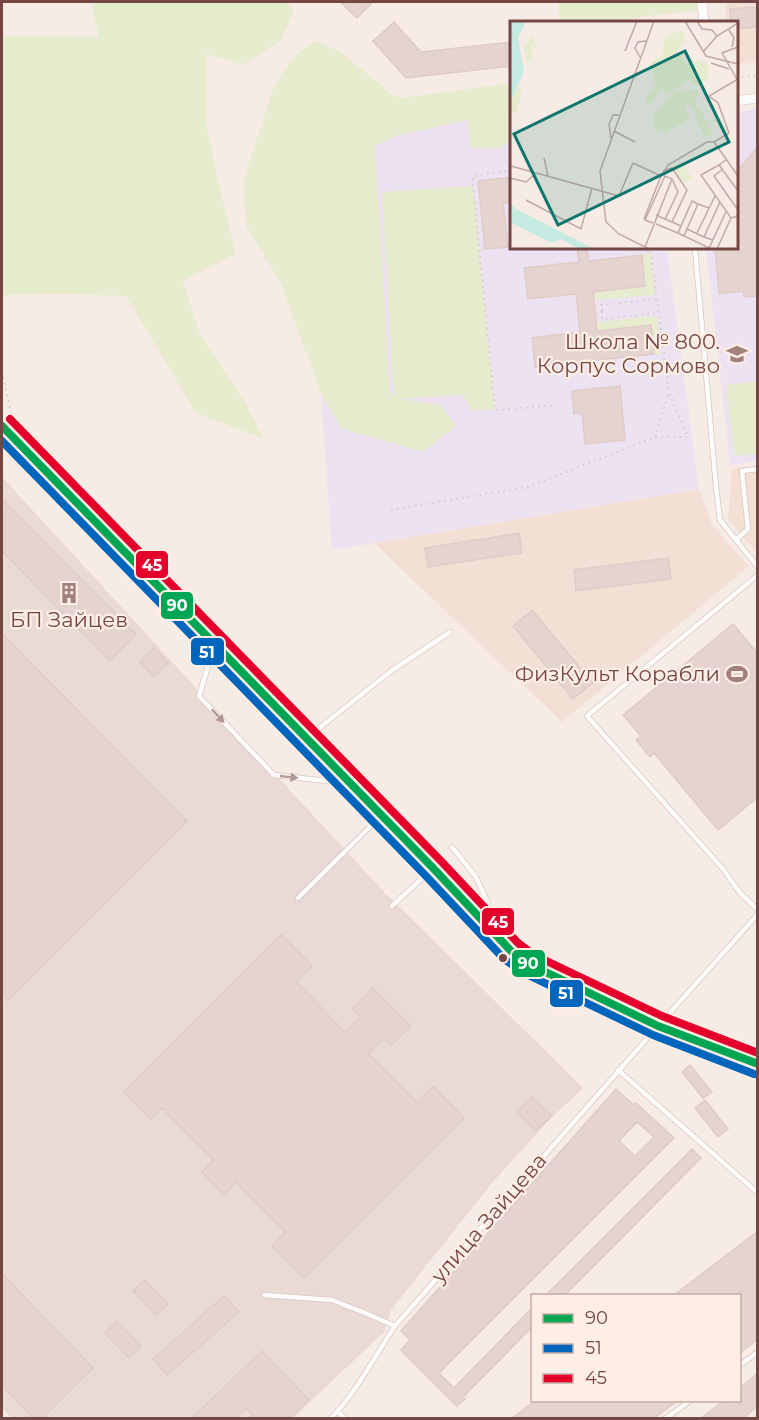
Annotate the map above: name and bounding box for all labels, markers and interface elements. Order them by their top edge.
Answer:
inset map [510,21,738,249]
place label: Школа № 800. Корпус Сормово [537,329,720,378]
school or university icon: Школа № 800. Корпус Сормово [725,342,749,366]
line badge: 45 [135,550,169,579]
text: 45 [142,556,163,575]
building icon: БП Зайцев [57,581,81,605]
line badge: 90 [160,591,194,620]
text: 90 [166,596,188,615]
place label: БП Зайцев [10,607,128,632]
line badge: 51 [190,637,225,666]
text: 51 [199,643,215,662]
place label: ФизКульт Корабли [515,661,720,686]
sports icon: ФизКульт Корабли [725,662,749,686]
one-way arrow [211,709,225,723]
one-way arrow [280,772,299,782]
line badge: 45 [481,907,515,936]
text: 45 [488,913,509,932]
line badge: 90 [511,949,546,978]
unlabelled marker [497,952,509,964]
text: 90 [517,954,539,973]
line badge: 51 [549,979,584,1008]
text: 51 [558,984,574,1003]
street label: улица Зайцева [425,1148,552,1288]
legend [531,1294,741,1402]
text: 90 [585,1307,608,1329]
text: 51 [585,1337,602,1359]
text: 45 [585,1367,607,1389]

